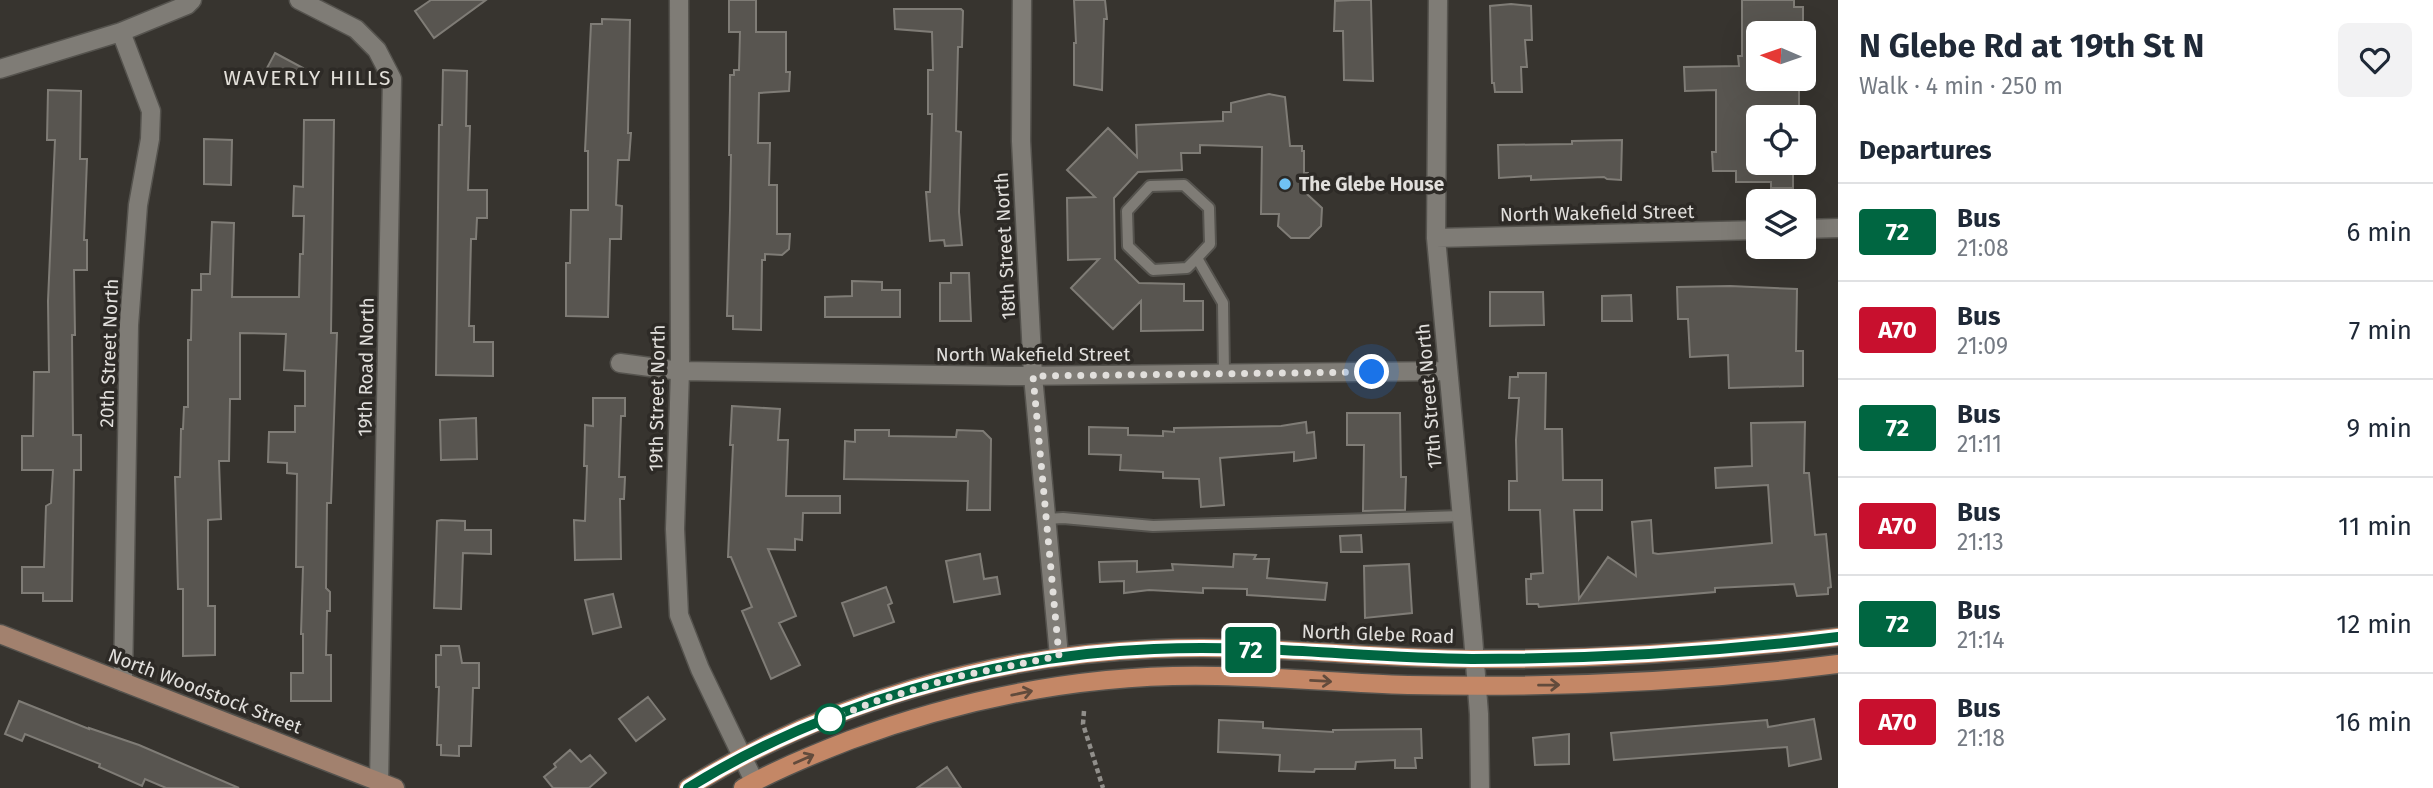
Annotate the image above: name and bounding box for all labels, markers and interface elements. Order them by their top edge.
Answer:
north arrow [1746,21,1816,91]
map controls [1746,21,1816,259]
button: heart [2338,23,2412,97]
text: N Glebe Rd at 19th St N [1859,26,2204,66]
district label: WAVERLY HILLS [224,65,392,91]
text: Walk · 4 min · 250 m [1859,72,2063,100]
button: locate [1746,105,1816,175]
text: Departures [1859,135,1992,166]
street label: 18th Street North [990,172,1020,320]
place label: The Glebe House [1299,173,1444,196]
marker: The Glebe House [1277,176,1293,192]
button: layers [1746,189,1816,259]
street label: North Wakefield Street [1500,200,1695,226]
text: Bus [1957,203,2000,234]
text: 6 min [2346,217,2412,248]
text: 72 [1886,218,1909,246]
text: 21:08 [1957,234,2009,262]
street label: 20th Street North [95,278,123,428]
street label: 19th Road North [353,297,379,437]
text: Bus [1957,301,2000,332]
text: 7 min [2349,315,2412,346]
text: A70 [1878,316,1917,344]
street label: 17th Street North [1411,322,1447,470]
street label: 19th Street North [644,324,670,472]
text: 21:09 [1957,332,2008,360]
street label: North Wakefield Street [936,343,1130,366]
your location [1354,354,1389,389]
text: Bus [1957,399,2000,430]
text: 9 min [2347,413,2412,444]
text: 72 [1886,414,1909,442]
text: 21:11 [1957,430,2002,458]
text: Bus [1957,497,2000,528]
text: 11 min [2338,511,2412,542]
text: A70 [1878,512,1917,540]
text: 21:13 [1957,528,2004,556]
text: Bus [1957,595,2000,626]
text: 12 min [2336,609,2412,640]
text: 72 [1886,610,1909,638]
street label: North Glebe Road [1301,620,1455,648]
text: 21:14 [1957,626,2005,654]
line badge: 72 [1220,627,1282,673]
text: 72 [1239,636,1263,664]
street label: North Woodstock Street [105,643,305,739]
one-way arrow [1309,675,1332,688]
one-way arrow [1537,678,1560,691]
one-way arrow [1010,685,1033,699]
text: Bus [1957,693,2000,724]
unlabelled marker [815,704,845,734]
text: 16 min [2335,707,2412,738]
text: A70 [1878,708,1917,736]
text: 21:18 [1957,724,2005,752]
one-way arrow [793,752,815,765]

